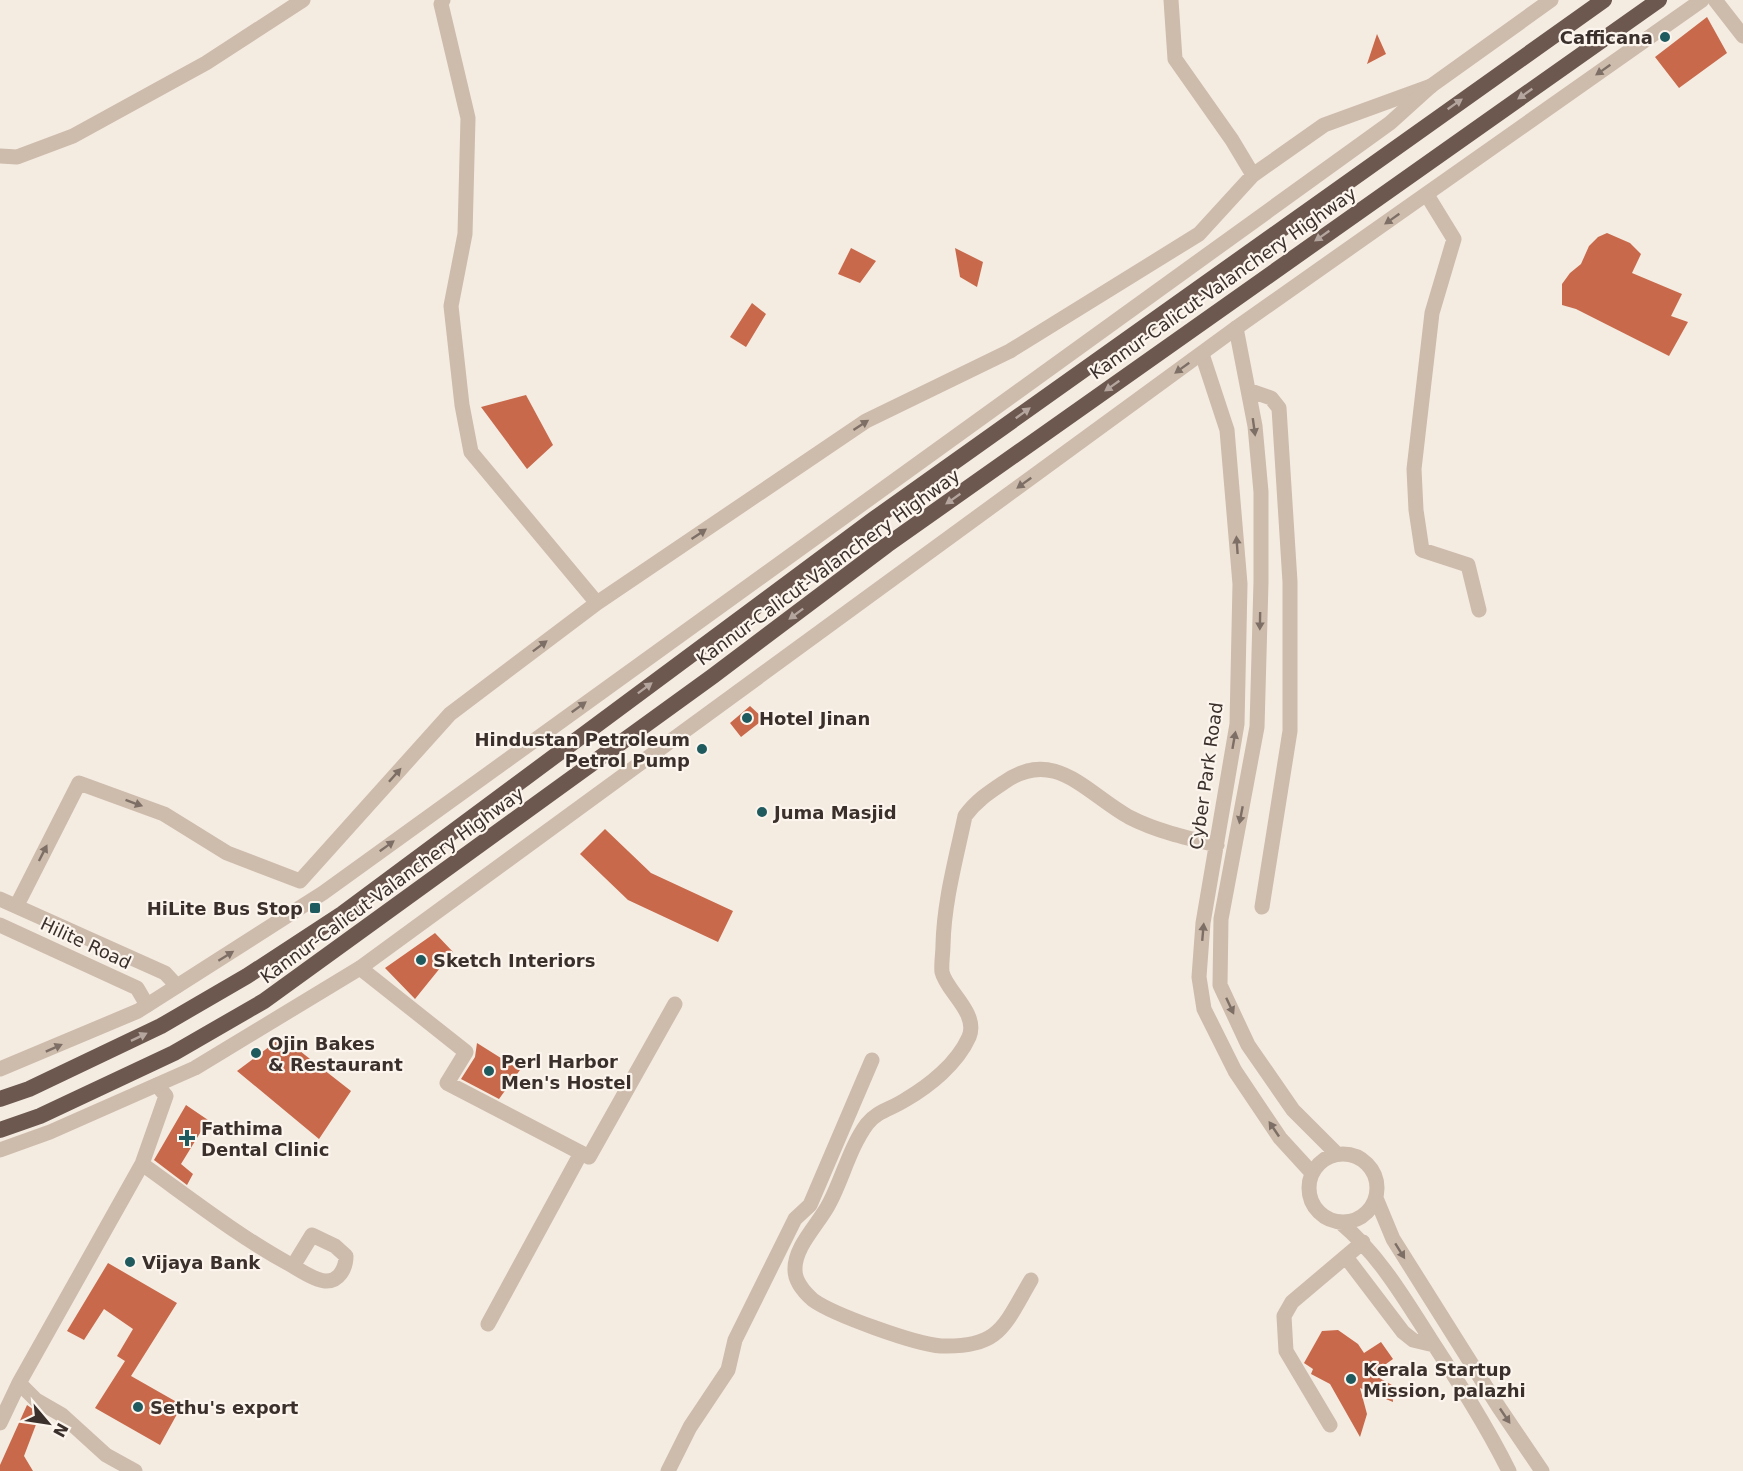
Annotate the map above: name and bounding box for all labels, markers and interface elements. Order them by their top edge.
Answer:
place label: Cafficana [1560,27,1653,48]
marker: Cafficana [1658,30,1672,44]
one-way arrow [1595,64,1611,75]
one-way arrow [1517,88,1533,99]
one-way arrow [1447,98,1463,110]
street label: Kannur-Calicut-Valanchery Highway [1086,182,1360,383]
one-way arrow [1385,213,1401,225]
one-way arrow [1315,230,1330,242]
one-way arrow [1175,362,1190,374]
one-way arrow [1104,380,1120,392]
one-way arrow [1015,407,1031,419]
one-way arrow [1250,417,1259,436]
one-way arrow [853,420,869,431]
street label: Kannur-Calicut-Valanchery Highway [692,464,964,670]
one-way arrow [1017,477,1033,489]
one-way arrow [945,493,961,505]
one-way arrow [691,528,707,540]
one-way arrow [1233,536,1242,555]
one-way arrow [788,608,804,620]
one-way arrow [1255,612,1264,631]
one-way arrow [532,640,548,653]
one-way arrow [636,682,652,694]
one-way arrow [570,701,586,713]
street label: Cyber Park Road [1185,701,1227,851]
place label: Hotel Jinan [759,708,870,729]
marker: Hotel Jinan [740,711,754,725]
place label: Hindustan Petroleum Petrol Pump [475,729,690,771]
one-way arrow [1230,730,1239,749]
marker: Hindustan Petroleum Petrol Pump [695,742,709,756]
one-way arrow [387,768,401,782]
street label: Kannur-Calicut-Valanchery Highway [256,782,528,988]
one-way arrow [125,799,143,808]
place label: Juma Masjid [772,802,897,823]
marker: Juma Masjid [755,805,769,819]
one-way arrow [1236,806,1245,825]
one-way arrow [379,840,395,852]
one-way arrow [39,845,48,862]
place label: HiLite Bus Stop [147,898,303,919]
marker: HiLite Bus Stop [308,901,322,915]
street label: Hilite Road [37,913,135,973]
one-way arrow [1198,923,1208,942]
one-way arrow [218,950,234,961]
place label: Sketch Interiors [433,950,595,971]
marker: Sketch Interiors [414,953,428,967]
one-way arrow [1225,997,1235,1015]
one-way arrow [131,1032,148,1041]
place label: Ojin Bakes & Restaurant [268,1033,403,1075]
one-way arrow [46,1043,63,1052]
marker: Ojin Bakes & Restaurant [249,1046,263,1060]
place label: Perl Harbor Men's Hostel [501,1051,632,1093]
marker: Perl Harbor Men's Hostel [482,1064,496,1078]
place label: Fathima Dental Clinic [201,1118,329,1160]
one-way arrow [1268,1121,1280,1137]
marker: Fathima Dental Clinic [178,1129,196,1147]
one-way arrow [1395,1243,1406,1259]
place label: Vijaya Bank [142,1252,261,1273]
marker: Vijaya Bank [123,1255,137,1269]
place label: Kerala Startup Mission, palazhi [1363,1359,1526,1401]
marker: Kerala Startup Mission, palazhi [1344,1372,1358,1386]
north arrow [18,1393,78,1453]
place label: Sethu's export [150,1397,299,1418]
marker: Sethu's export [131,1400,145,1414]
one-way arrow [1499,1407,1510,1424]
text: N [49,1420,72,1440]

